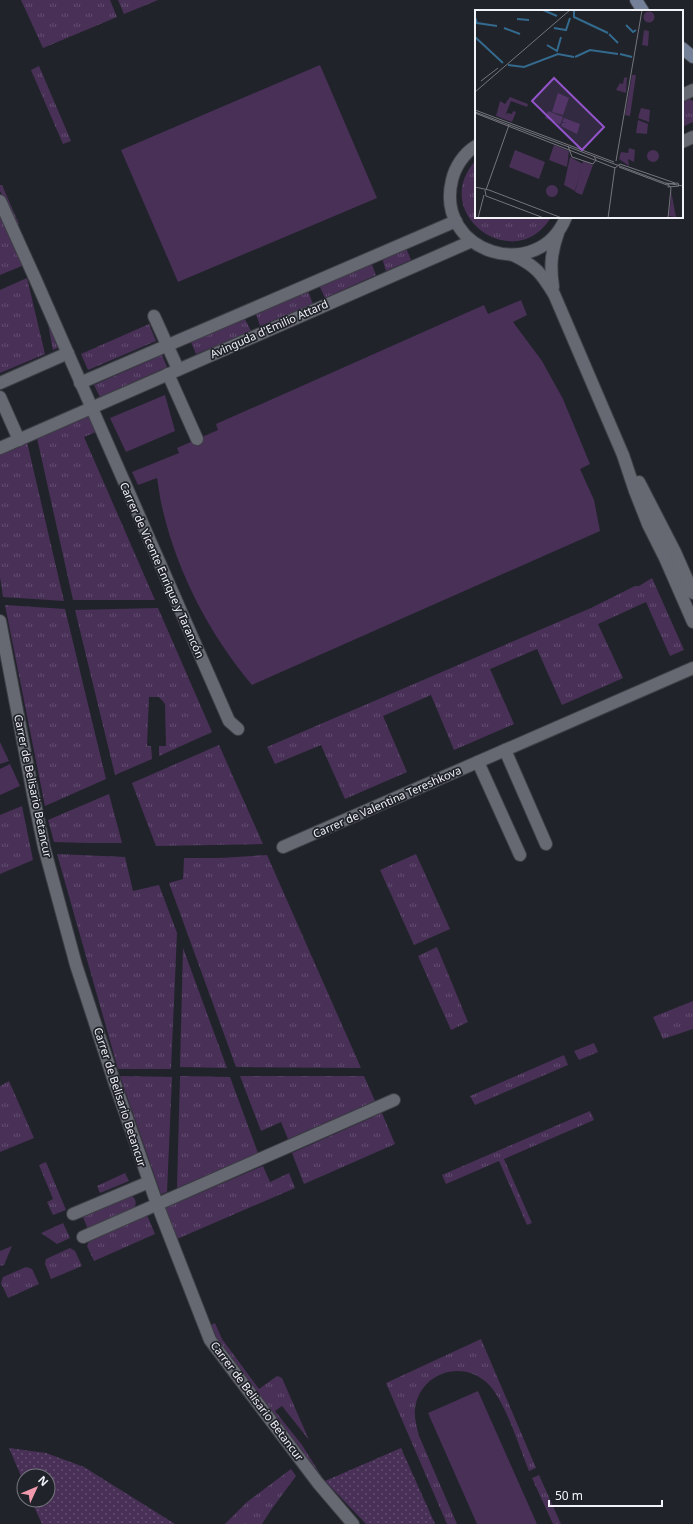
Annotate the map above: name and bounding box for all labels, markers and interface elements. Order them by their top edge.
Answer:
inset map [475,10,683,218]
street label: Avinguda d'Emilio Attard [208,296,330,361]
street label: Carrer de Vicente Enrique y Tarancón [117,479,208,660]
street label: Carrer de Belisario Betancur [11,713,56,859]
street label: Carrer de Valentina Tereshkova [310,762,463,841]
street label: Carrer de Belisario Betancur [91,1025,150,1169]
street label: Carrer de Belisario Betancur [208,1338,308,1464]
north arrow [16,1468,56,1508]
text: N [35,1472,52,1489]
scale bar [549,1482,662,1508]
text: 50 m [555,1487,583,1504]

